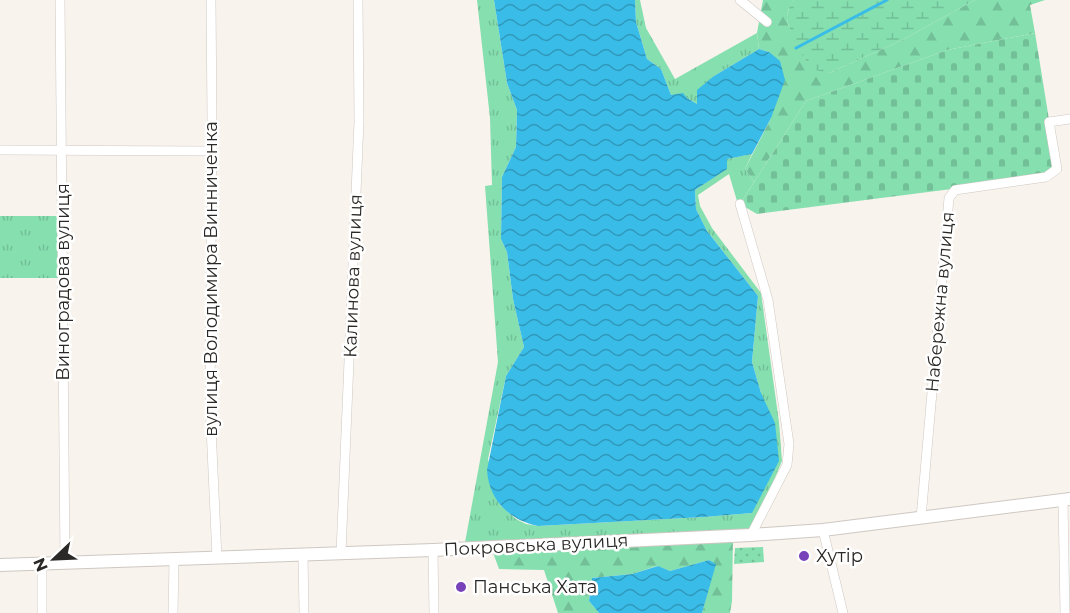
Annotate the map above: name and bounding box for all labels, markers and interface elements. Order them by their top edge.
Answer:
street label: вулиця Володимира Винниченка [200,121,222,437]
street label: Виноградова вулиця [52,183,74,381]
street label: Калинова вулиця [339,194,367,358]
street label: Набережна вулиця [921,211,959,393]
north arrow [24,529,84,589]
street label: Покровська вулиця [443,529,629,561]
place label: Хутір [816,545,863,567]
marker: Хутір [797,549,811,563]
text: N [29,555,52,574]
place label: Панська Хата [473,576,597,598]
marker: Панська Хата [454,580,468,594]

